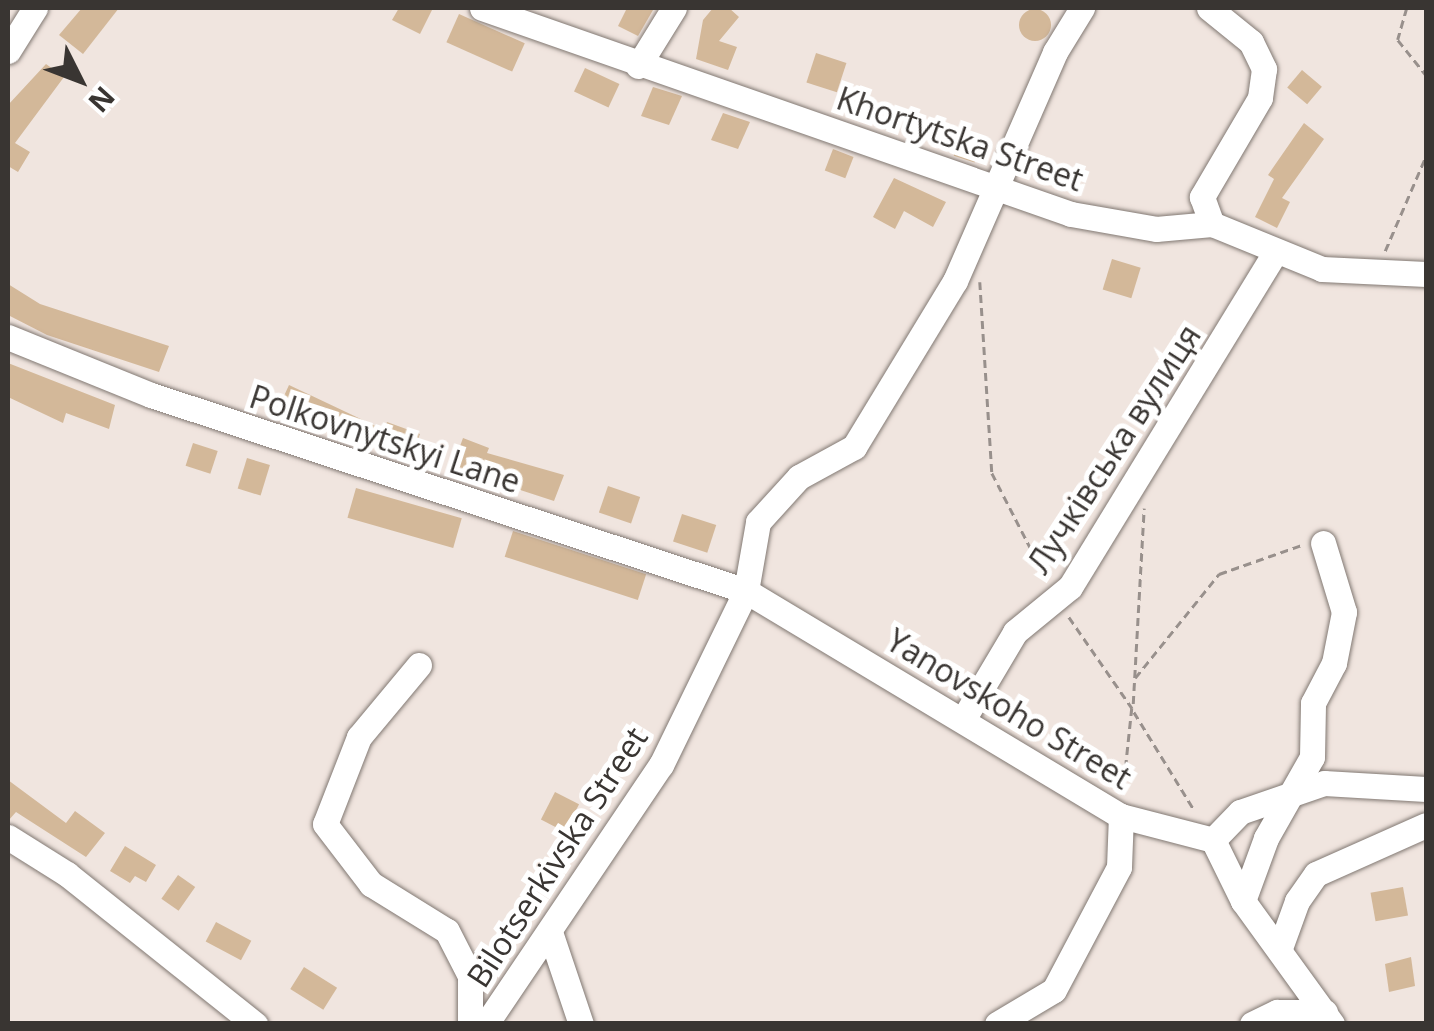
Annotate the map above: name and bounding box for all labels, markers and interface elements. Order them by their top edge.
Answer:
north arrow [30,30,130,130]
text: N [81,79,124,121]
street label: Khortytska Street [832,79,1088,199]
street label: Лучківська вулиця [1019,318,1209,580]
street label: Polkovnytskyi Lane [245,377,525,501]
street label: Yanovskoho Street [880,621,1138,797]
street label: Bilotserkivska Street [459,720,655,994]

